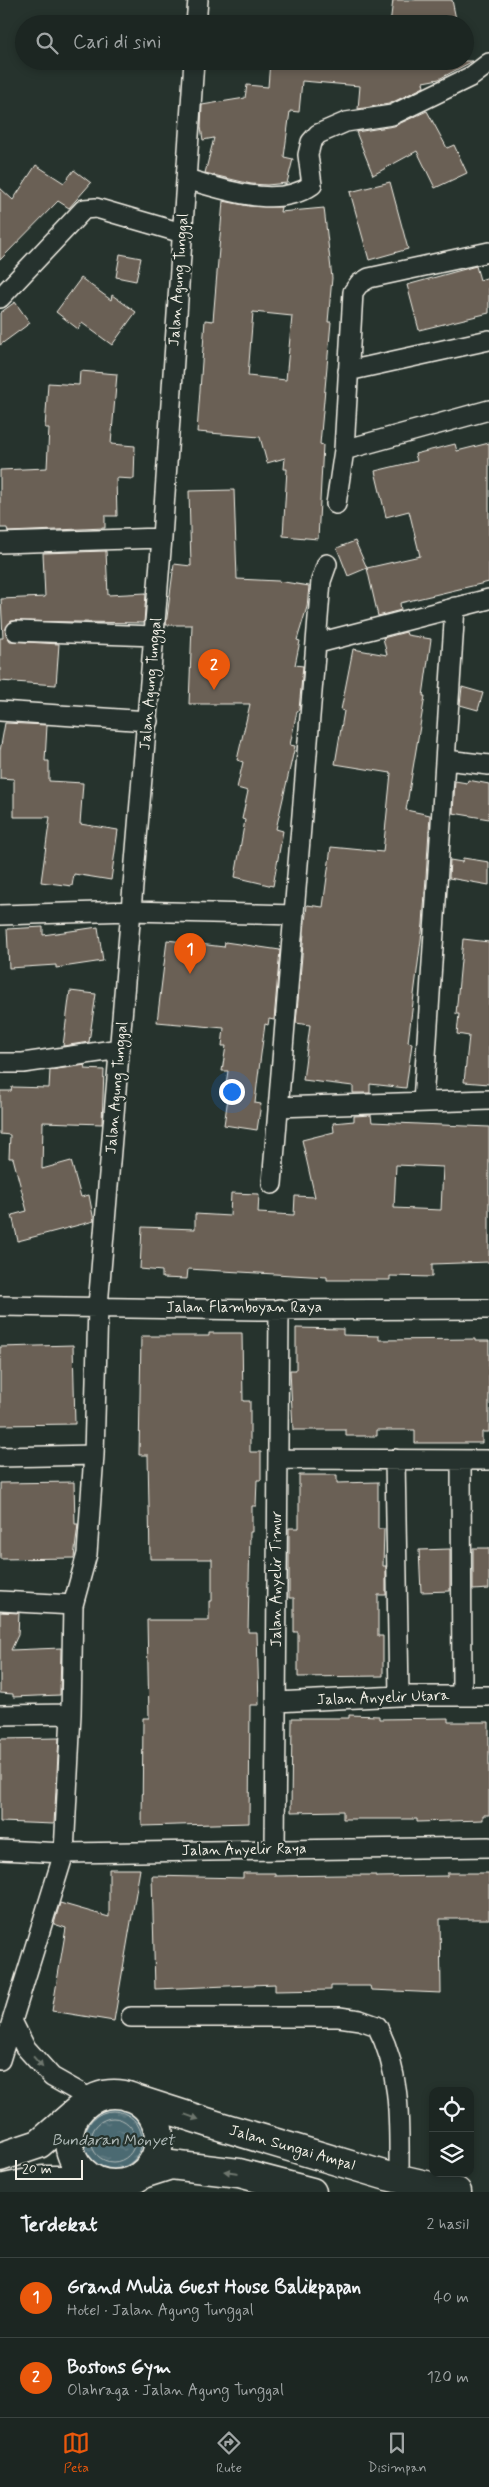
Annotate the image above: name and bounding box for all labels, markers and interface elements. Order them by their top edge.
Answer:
search box [15,15,474,70]
icon: search [33,29,61,57]
text: Cari di sini [73,30,161,55]
street label: Jalan Agung Tunggal [164,213,195,347]
street label: Jalan Agung Tunggal [135,617,168,751]
pin: 2 [198,649,230,690]
pin: 1 [174,933,206,974]
street label: Jalan Agung Tunggal [101,1021,134,1155]
your location [219,1079,245,1105]
street label: Jalan Flamboyan Raya [166,1298,322,1318]
street label: Jalan Anyelir Timur [267,1511,287,1647]
street label: Jalan Anyelir Utara [316,1686,451,1710]
street label: Jalan Anyelir Raya [181,1839,307,1861]
one-way arrow [32,2056,43,2068]
map controls [429,2087,474,2177]
button: locate [429,2087,474,2132]
one-way arrow [185,2113,200,2121]
street label: Jalan Sungai Ampal [227,2120,357,2176]
water label: Bundaran Monyet [52,2130,177,2151]
button: layers [429,2132,474,2177]
scale bar [15,2157,82,2180]
text: 20 m [22,2160,52,2178]
one-way arrow [223,2168,239,2176]
text: Terdekat [20,2211,98,2239]
text: 2 hasil [427,2214,469,2235]
text: Grand Mulia Guest House Balikpapan [67,2275,361,2300]
text: 1 [32,2287,40,2308]
text: 40 m [433,2287,469,2308]
text: Hotel · Jalan Agung Tunggal [67,2300,254,2321]
text: Bostons Gym [67,2355,171,2380]
text: 2 [32,2367,40,2388]
text: 120 m [427,2367,469,2388]
text: Olahraga · Jalan Agung Tunggal [67,2380,284,2401]
tab: Peta [62,2429,90,2477]
tab: Rute [215,2429,243,2477]
tab: Disimpan [368,2429,427,2477]

